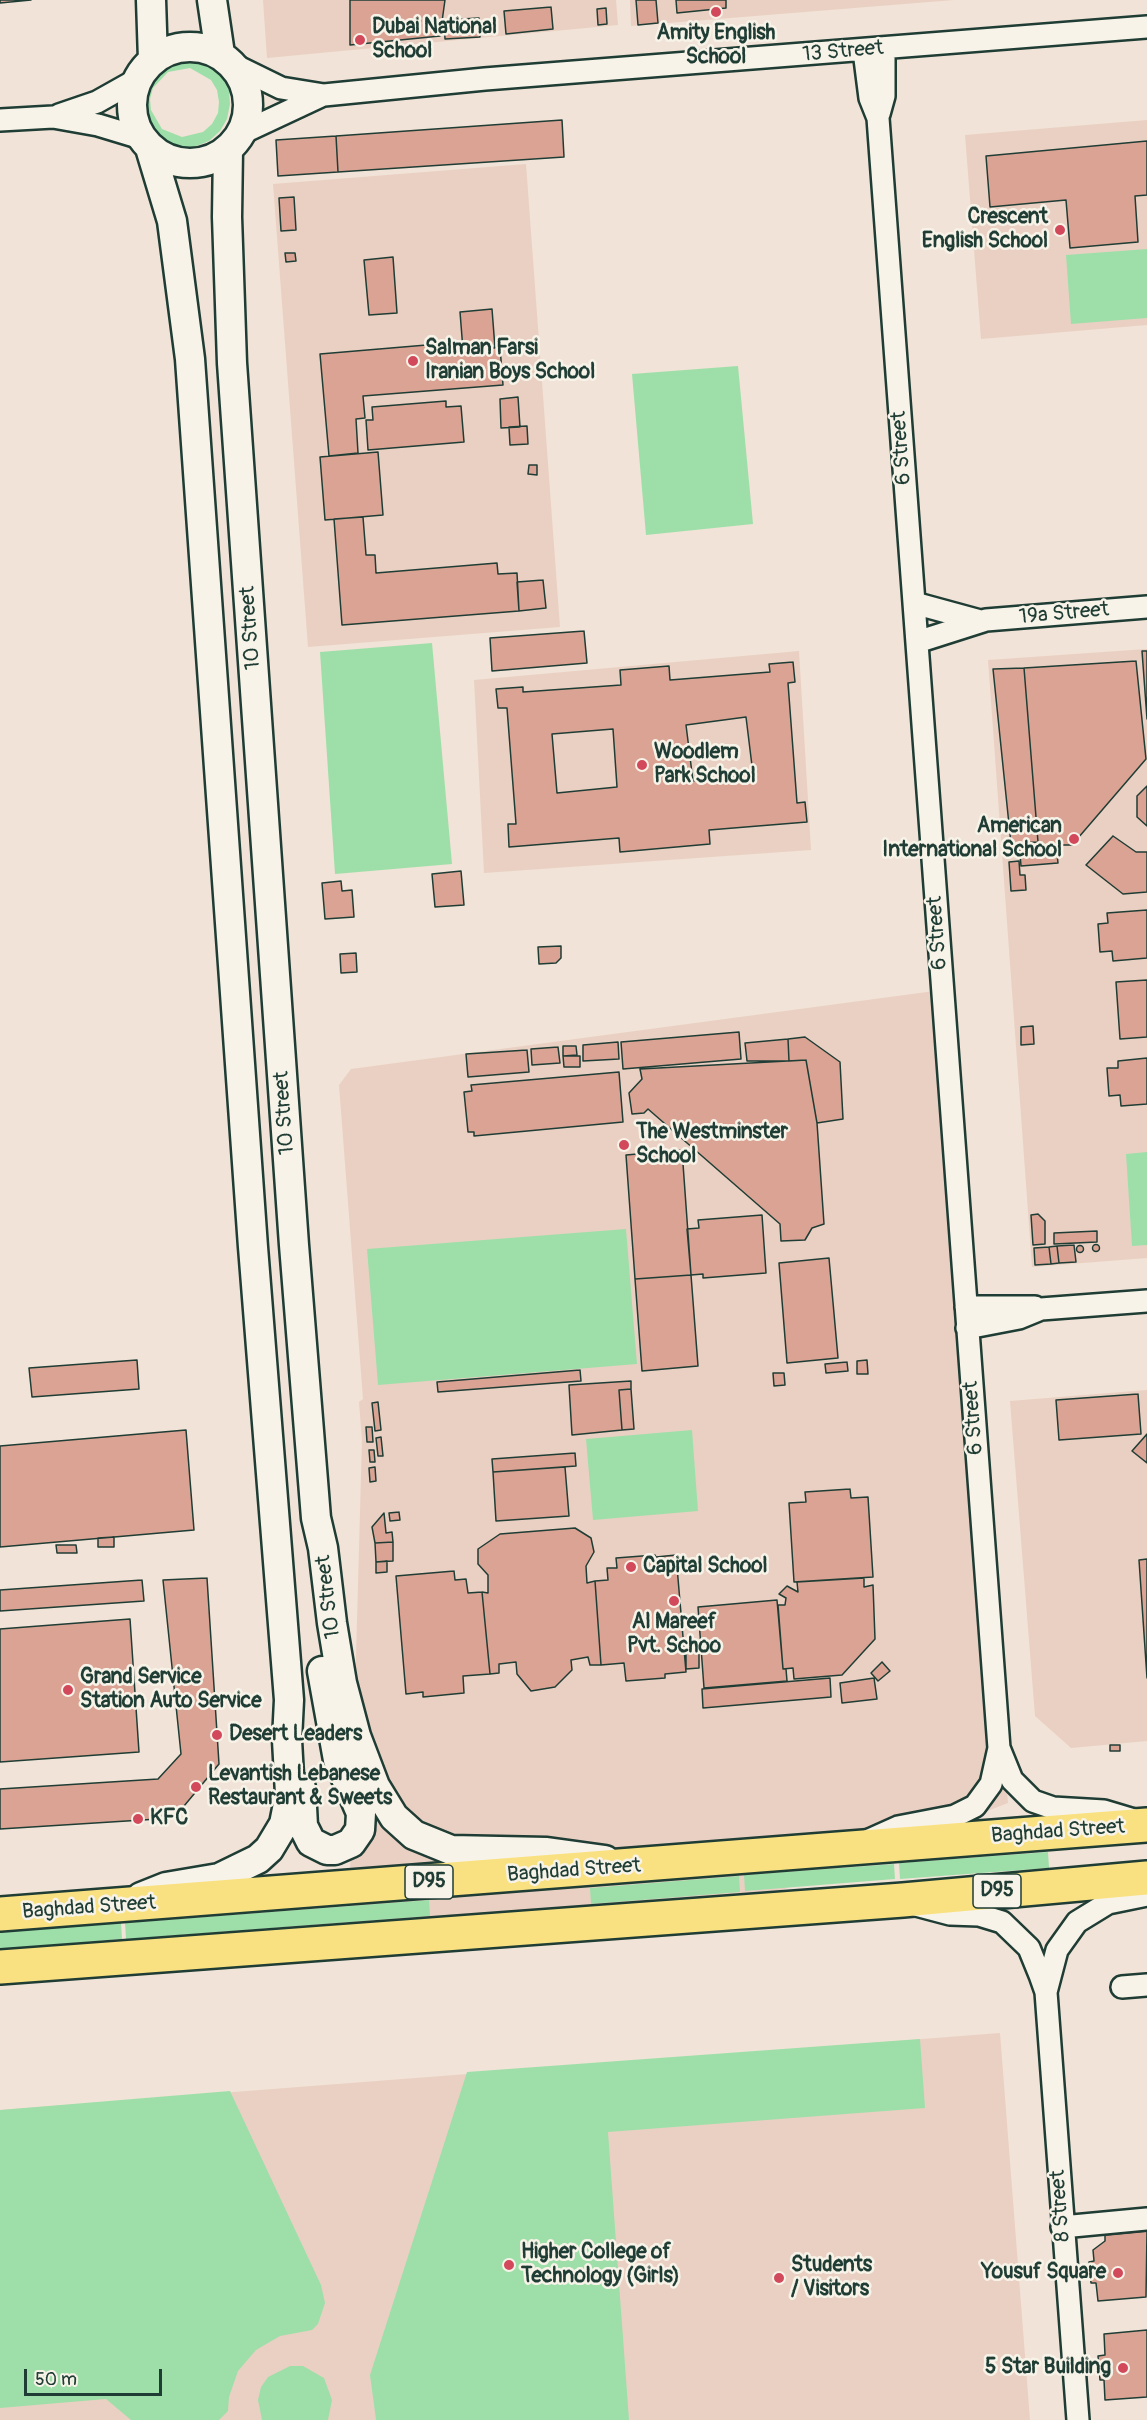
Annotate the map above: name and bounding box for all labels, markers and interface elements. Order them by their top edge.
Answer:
marker: Amity English School [709,5,723,19]
place label: Dubai National School [372,15,497,65]
place label: Amity English School [657,21,775,71]
marker: Dubai National School [353,33,367,47]
street label: 13 Street [801,36,885,68]
place label: Crescent English School [922,205,1048,255]
marker: Crescent English School [1053,223,1067,237]
place label: Salman Farsi Iranian Boys School [425,336,595,386]
marker: Salman Farsi Iranian Boys School [406,354,420,368]
street label: 6 Street [887,410,917,486]
street label: 10 Street [235,585,267,671]
street label: 19a Street [1018,598,1110,630]
place label: Woodlem Park School [654,740,756,790]
marker: Woodlem Park School [635,758,649,772]
place label: American International School [882,814,1062,864]
marker: American International School [1067,832,1081,846]
street label: 6 Street [923,895,953,971]
street label: 10 Street [269,1070,301,1156]
place label: The Westminster School [636,1120,788,1170]
marker: The Westminster School [617,1138,631,1152]
street label: 6 Street [959,1380,989,1456]
street label: 10 Street [311,1554,347,1640]
place label: Capital School [643,1554,767,1580]
marker: Capital School [624,1560,638,1574]
marker: Al Mareef Pvt. Schoo [667,1594,681,1608]
place label: Al Mareef Pvt. Schoo [627,1610,721,1660]
place label: Grand Service Station Auto Service [80,1665,262,1715]
marker: Grand Service Station Auto Service [61,1683,75,1697]
place label: Desert Leaders [229,1722,362,1748]
marker: Desert Leaders [210,1728,224,1742]
place label: Levantish Lebanese Restaurant & Sweets [208,1762,392,1812]
marker: Levantish Lebanese Restaurant & Sweets [189,1780,203,1794]
place label: KFC [150,1806,188,1832]
marker: KFC [131,1812,145,1826]
street label: Baghdad Street [990,1815,1126,1849]
street label: Baghdad Street [506,1854,642,1888]
road number: D95 [405,1865,453,1899]
road number: D95 [973,1874,1021,1908]
street label: Baghdad Street [21,1891,157,1925]
street label: 8 Street [1046,2169,1076,2243]
place label: Higher College of Technology (Girls) [521,2240,680,2290]
place label: Students / Visitors [791,2253,872,2303]
marker: Higher College of Technology (Girls) [502,2258,516,2272]
place label: Yousuf Square [981,2260,1106,2286]
marker: Yousuf Square [1111,2266,1125,2280]
marker: Students / Visitors [772,2271,786,2285]
place label: 5 Star Building [985,2355,1111,2381]
scale bar [27,2357,165,2395]
marker: 5 Star Building [1116,2361,1130,2375]
text: 50 m [35,2368,77,2391]

